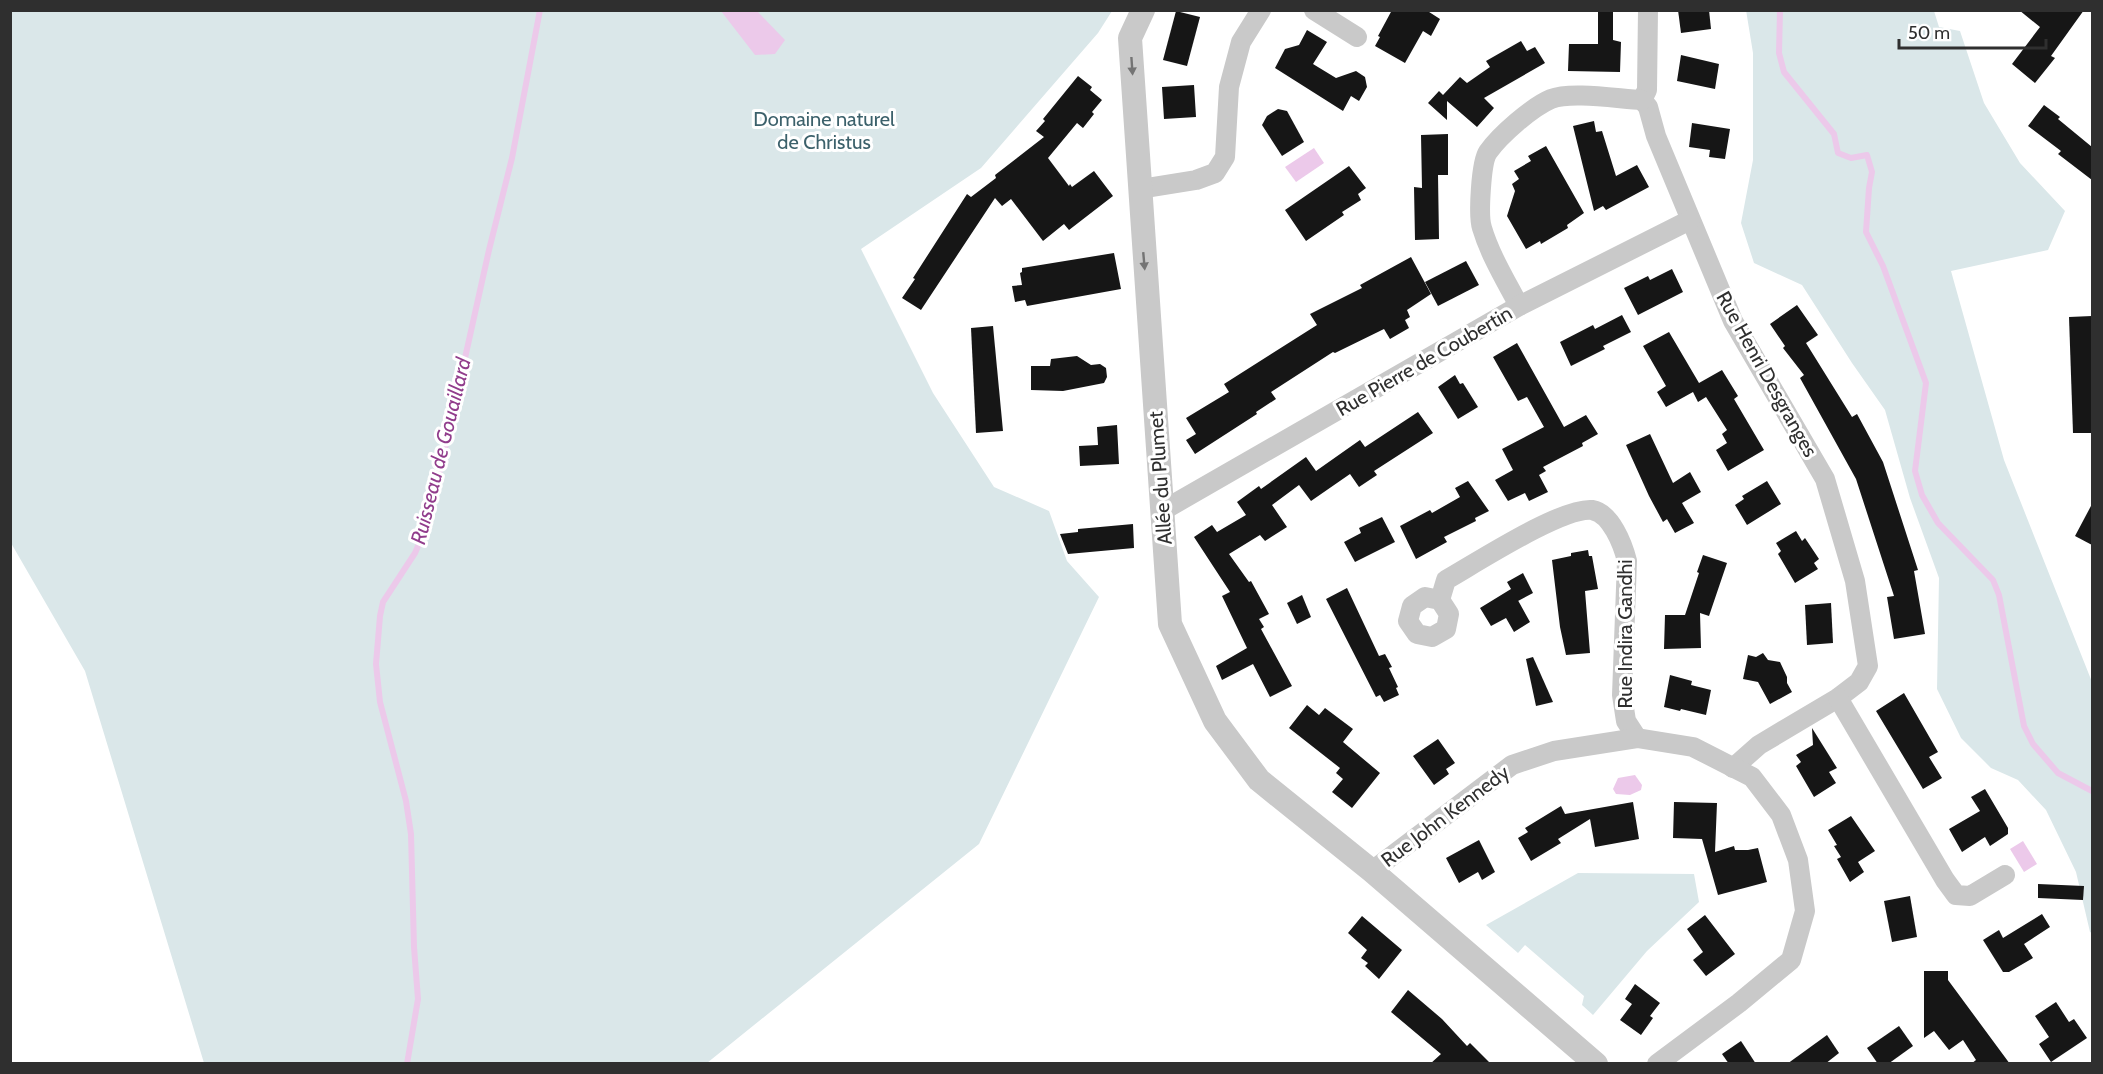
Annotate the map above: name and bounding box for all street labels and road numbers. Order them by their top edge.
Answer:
street label: Rue Henri Desgranges [1711,287,1823,461]
street label: Rue Pierre de Coubertin [1332,301,1516,421]
street label: Allée du Plumet [1143,410,1177,545]
street label: Rue Indira Gandhi [1613,559,1637,709]
street label: Rue John Kennedy [1376,760,1514,872]

